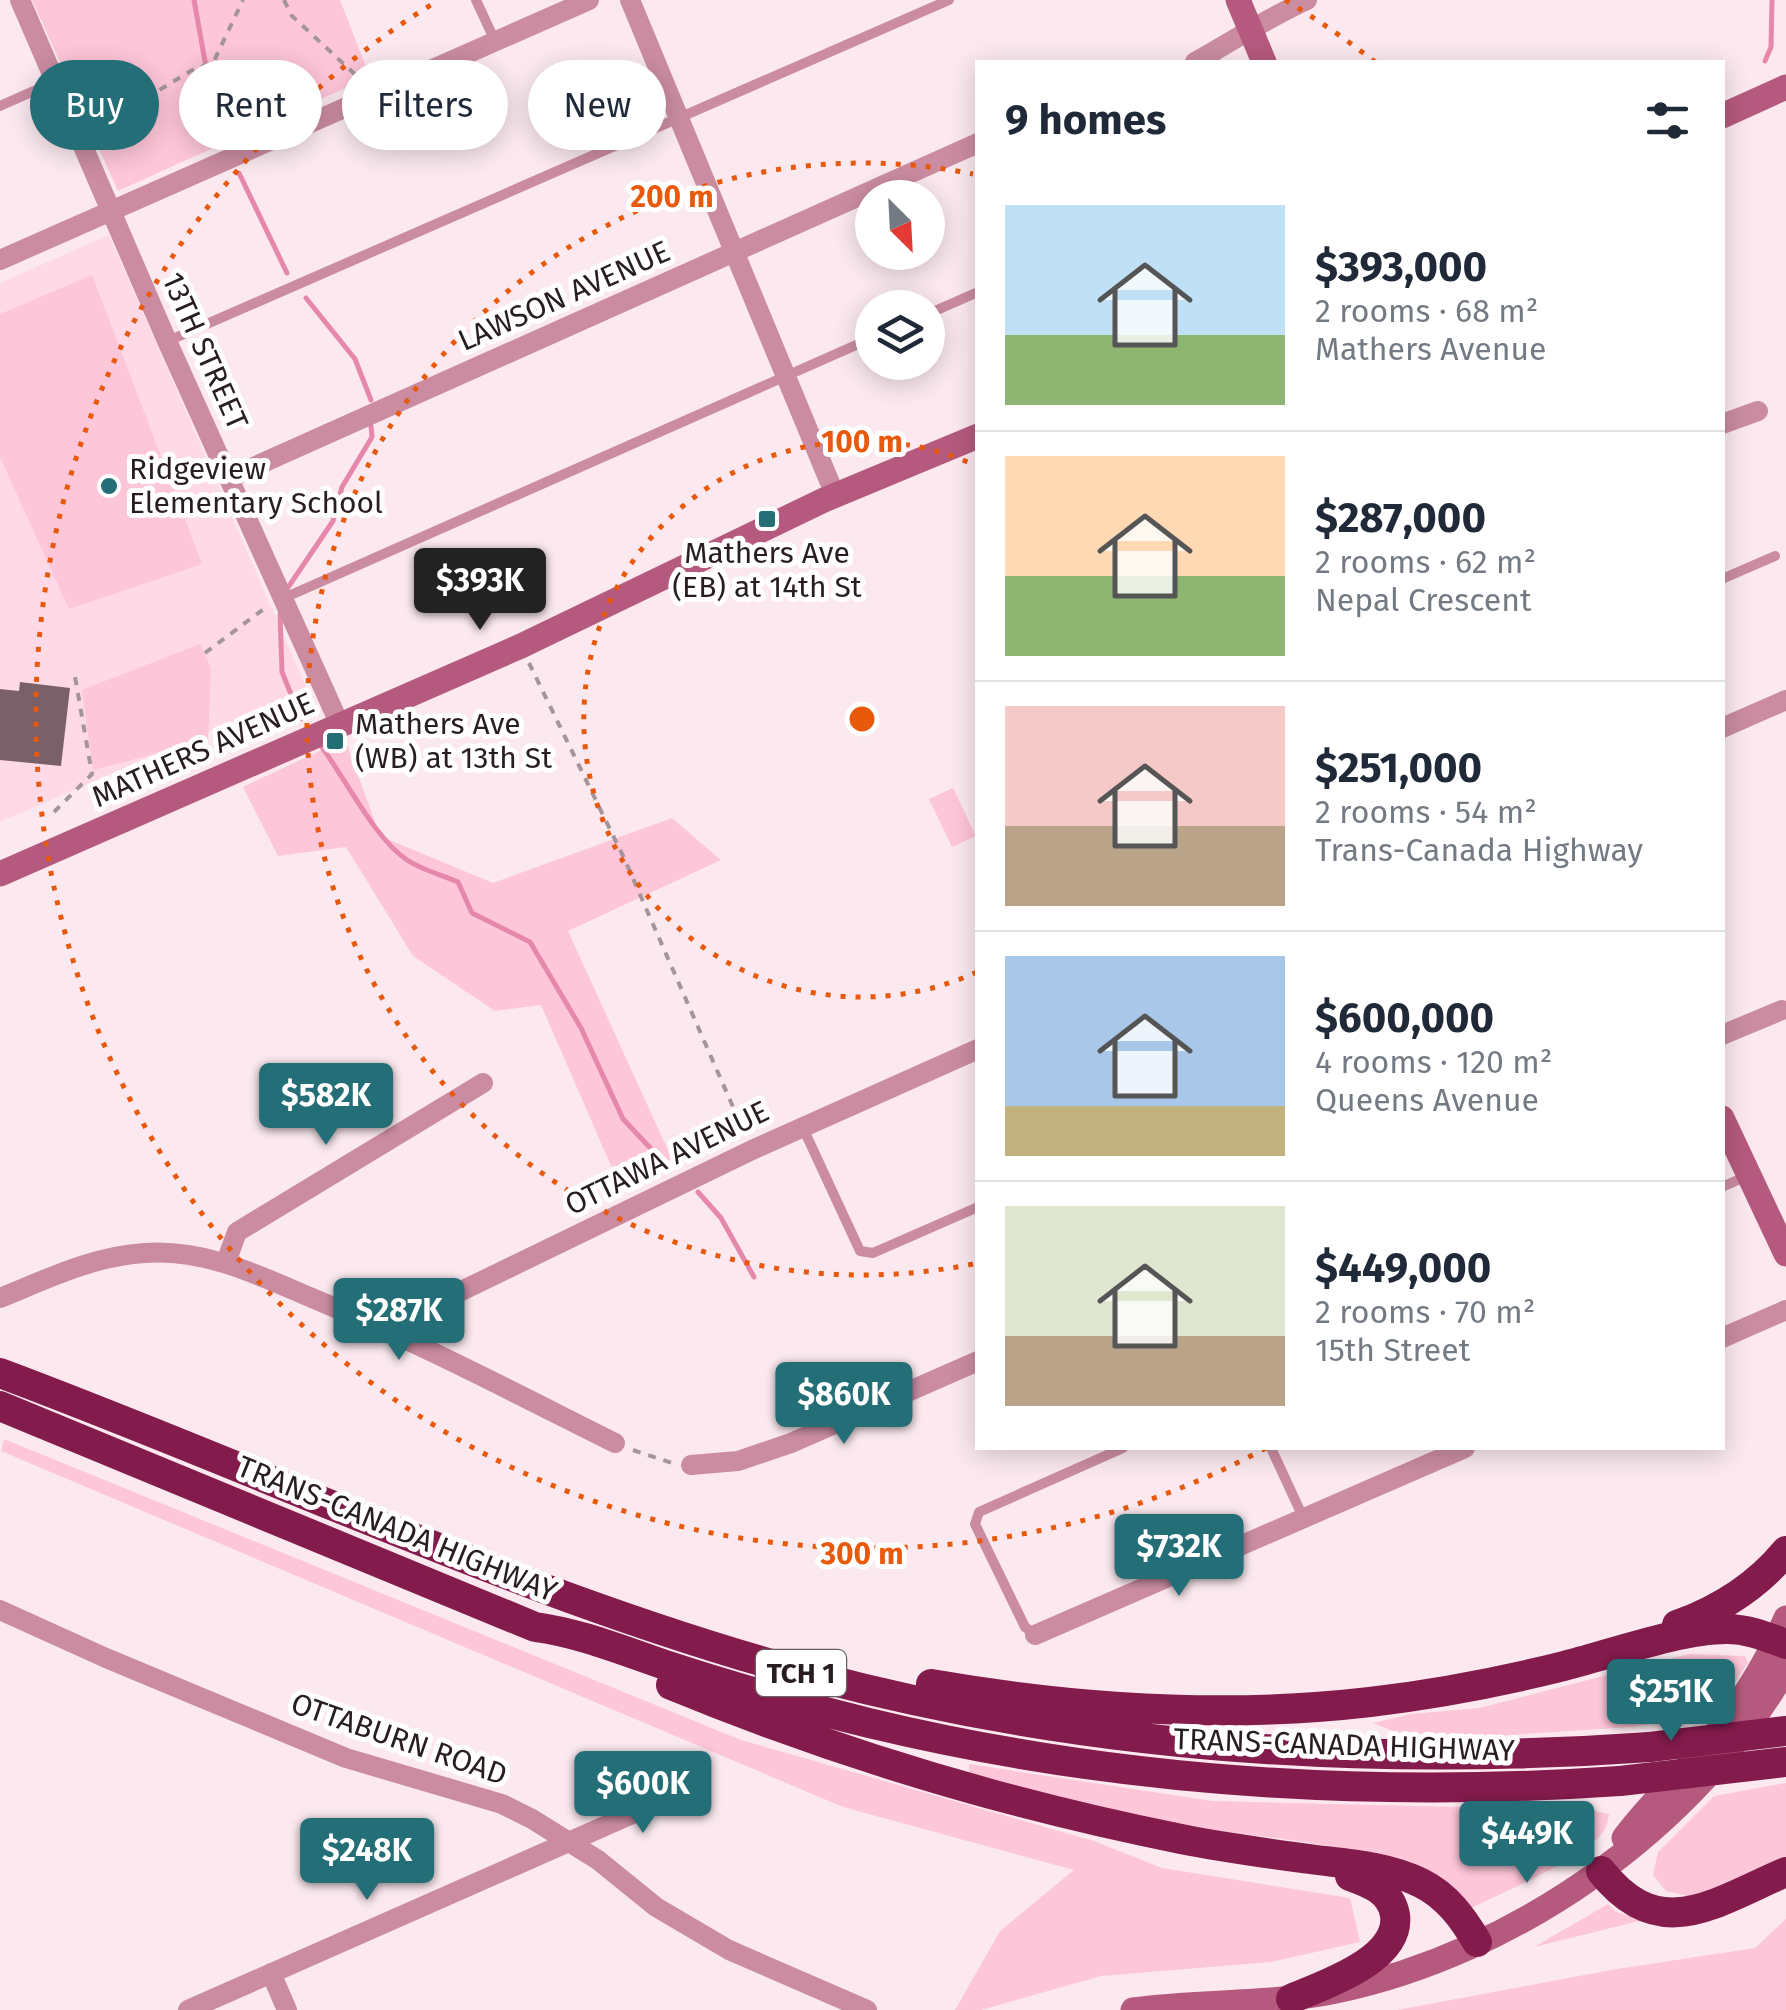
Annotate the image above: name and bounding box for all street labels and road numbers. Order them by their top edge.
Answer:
street label: LAWSON AVENUE [453,233,675,359]
street label: 13TH STREET [154,267,256,436]
street label: MATHERS AVENUE [86,685,320,815]
street label: OTTAWA AVENUE [559,1093,775,1223]
street label: TRANS-CANADA HIGHWAY [232,1448,562,1610]
road number: TCH 1 [756,1650,846,1696]
street label: OTTABURN ROAD [286,1685,512,1793]
street label: TRANS-CANADA HIGHWAY [1173,1721,1516,1769]

